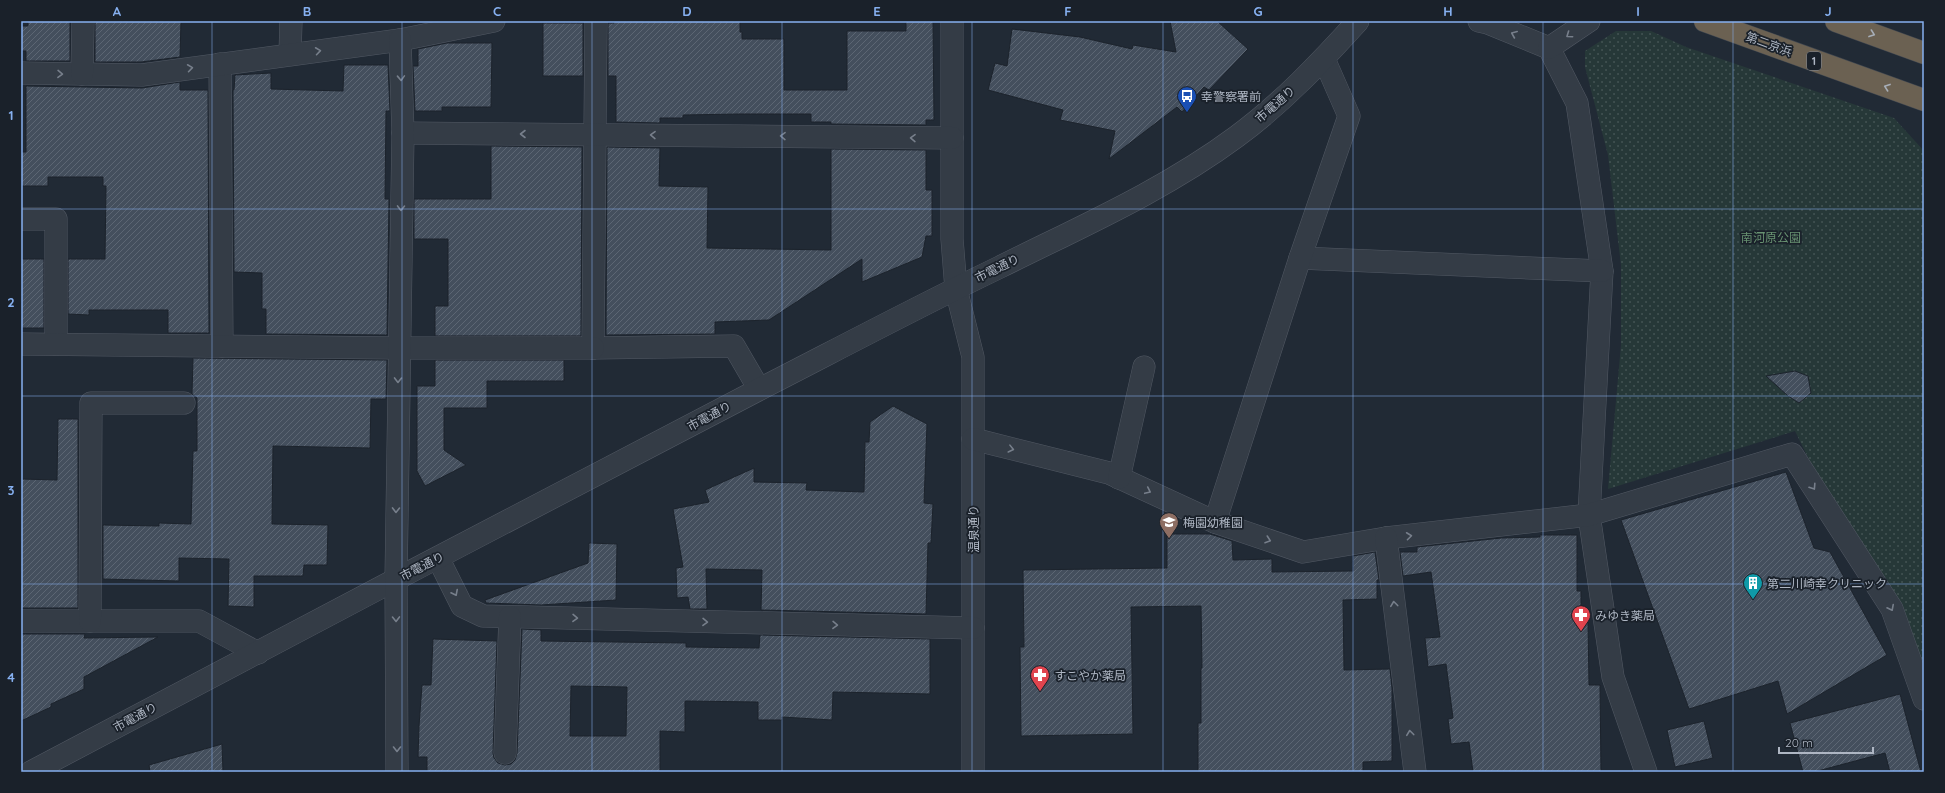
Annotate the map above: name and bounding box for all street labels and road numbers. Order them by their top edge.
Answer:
street label: 第二京浜 [1744,29,1794,59]
road number: 1 [1807,52,1821,70]
street label: 市電通り [1252,83,1298,125]
street label: 市電通り [972,251,1022,285]
street label: 市電通り [684,398,734,434]
street label: 温泉通り [966,505,981,553]
street label: 市電通り [397,548,447,584]
street label: 市電通り [110,699,160,735]

